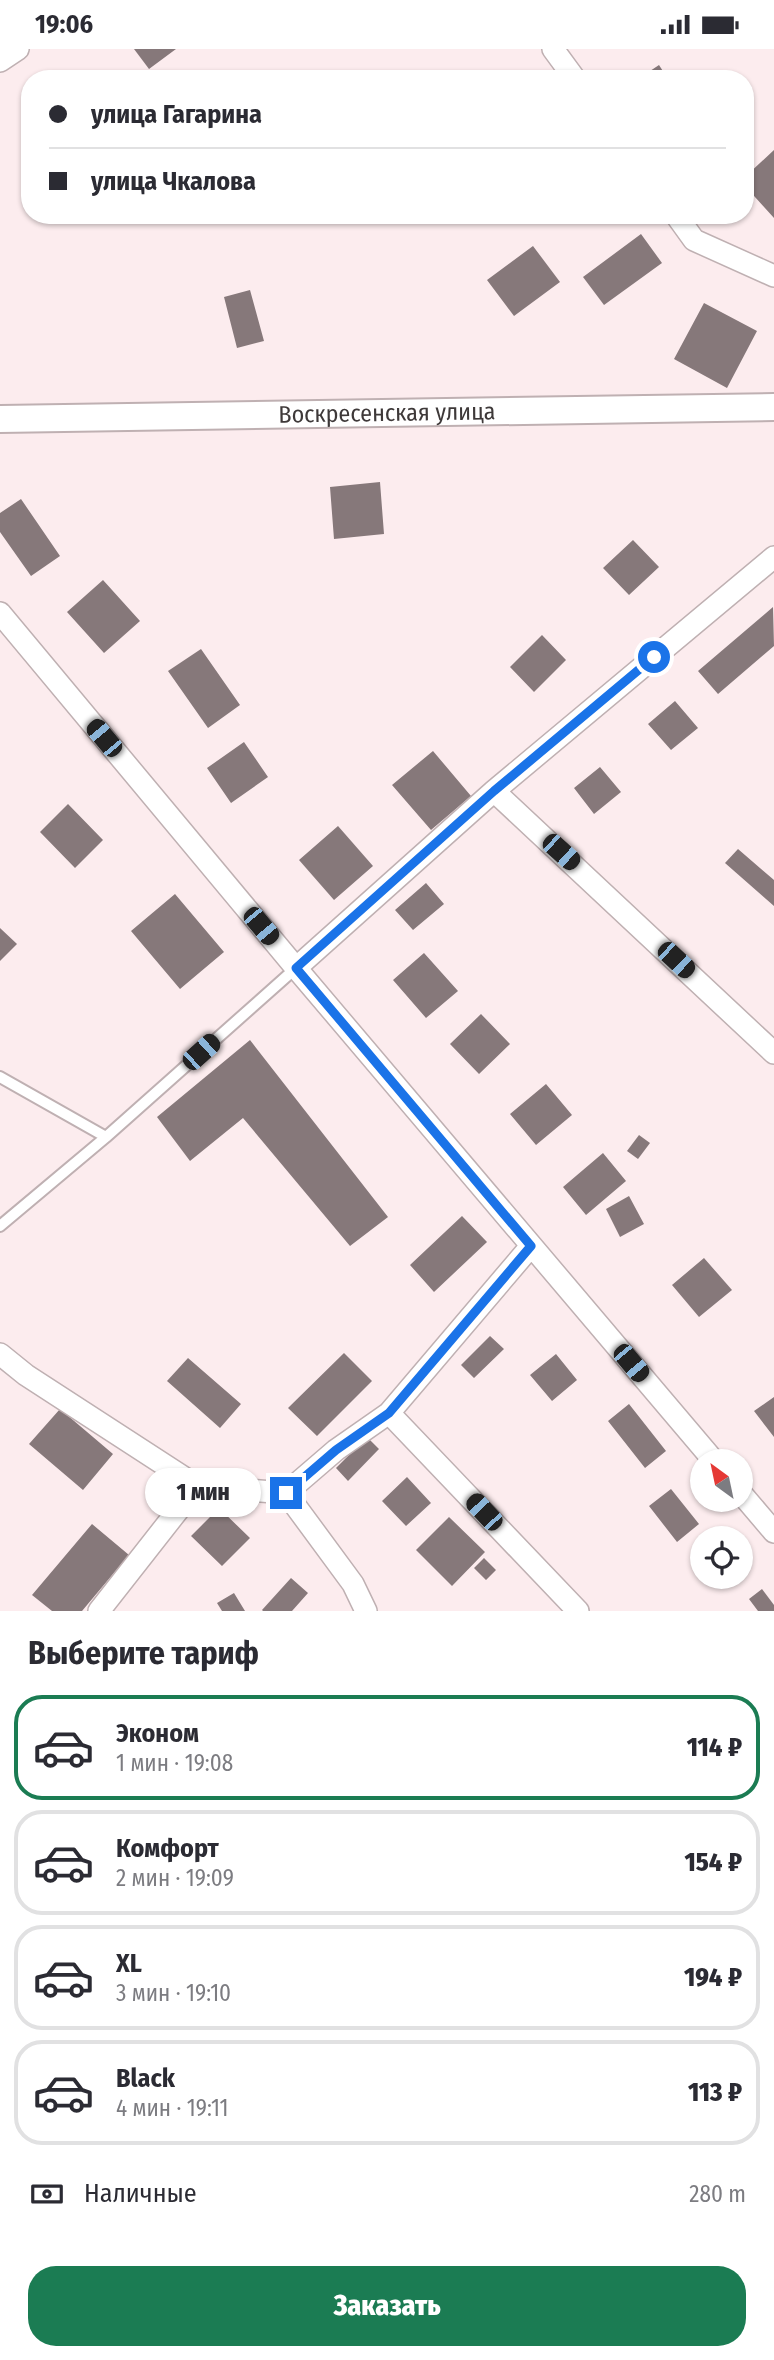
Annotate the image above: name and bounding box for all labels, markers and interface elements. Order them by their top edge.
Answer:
text: 19:06 [35,9,93,40]
text: улица Гагарина [91,99,262,130]
text: улица Чкалова [91,166,256,197]
street label: Воскресенская улица [278,397,496,429]
route start [638,641,670,673]
car [83,715,126,761]
car [539,830,584,874]
car [240,903,283,949]
car [654,938,699,982]
car [179,1030,224,1074]
car [610,1340,653,1386]
north arrow [690,1449,752,1512]
map controls [690,1449,753,1589]
callout: 1 мин [146,1469,262,1517]
route end [270,1477,302,1509]
text: 1 мин [176,1478,230,1506]
car [462,1489,507,1535]
button: locate [690,1526,753,1589]
text: Выберите тариф [28,1634,259,1672]
icon: car [32,1716,95,1779]
text: Эконом [116,1718,199,1749]
text: 114 ₽ [687,1732,742,1763]
text: 1 мин · 19:08 [116,1749,233,1777]
icon: car [32,1831,95,1894]
text: Комфорт [116,1833,219,1864]
text: 154 ₽ [685,1847,742,1878]
text: 2 мин · 19:09 [116,1864,234,1892]
icon: car [32,1946,95,2009]
text: XL [116,1948,142,1979]
text: 194 ₽ [684,1962,742,1993]
text: 3 мин · 19:10 [116,1979,231,2007]
icon: car [32,2061,95,2124]
text: Black [116,2063,175,2094]
text: 113 ₽ [688,2077,742,2108]
text: 4 мин · 19:11 [116,2094,229,2122]
icon: cash [28,2175,66,2213]
text: Наличные [84,2178,197,2209]
text: 280 m [689,2180,746,2208]
button: Заказать [28,2266,746,2346]

